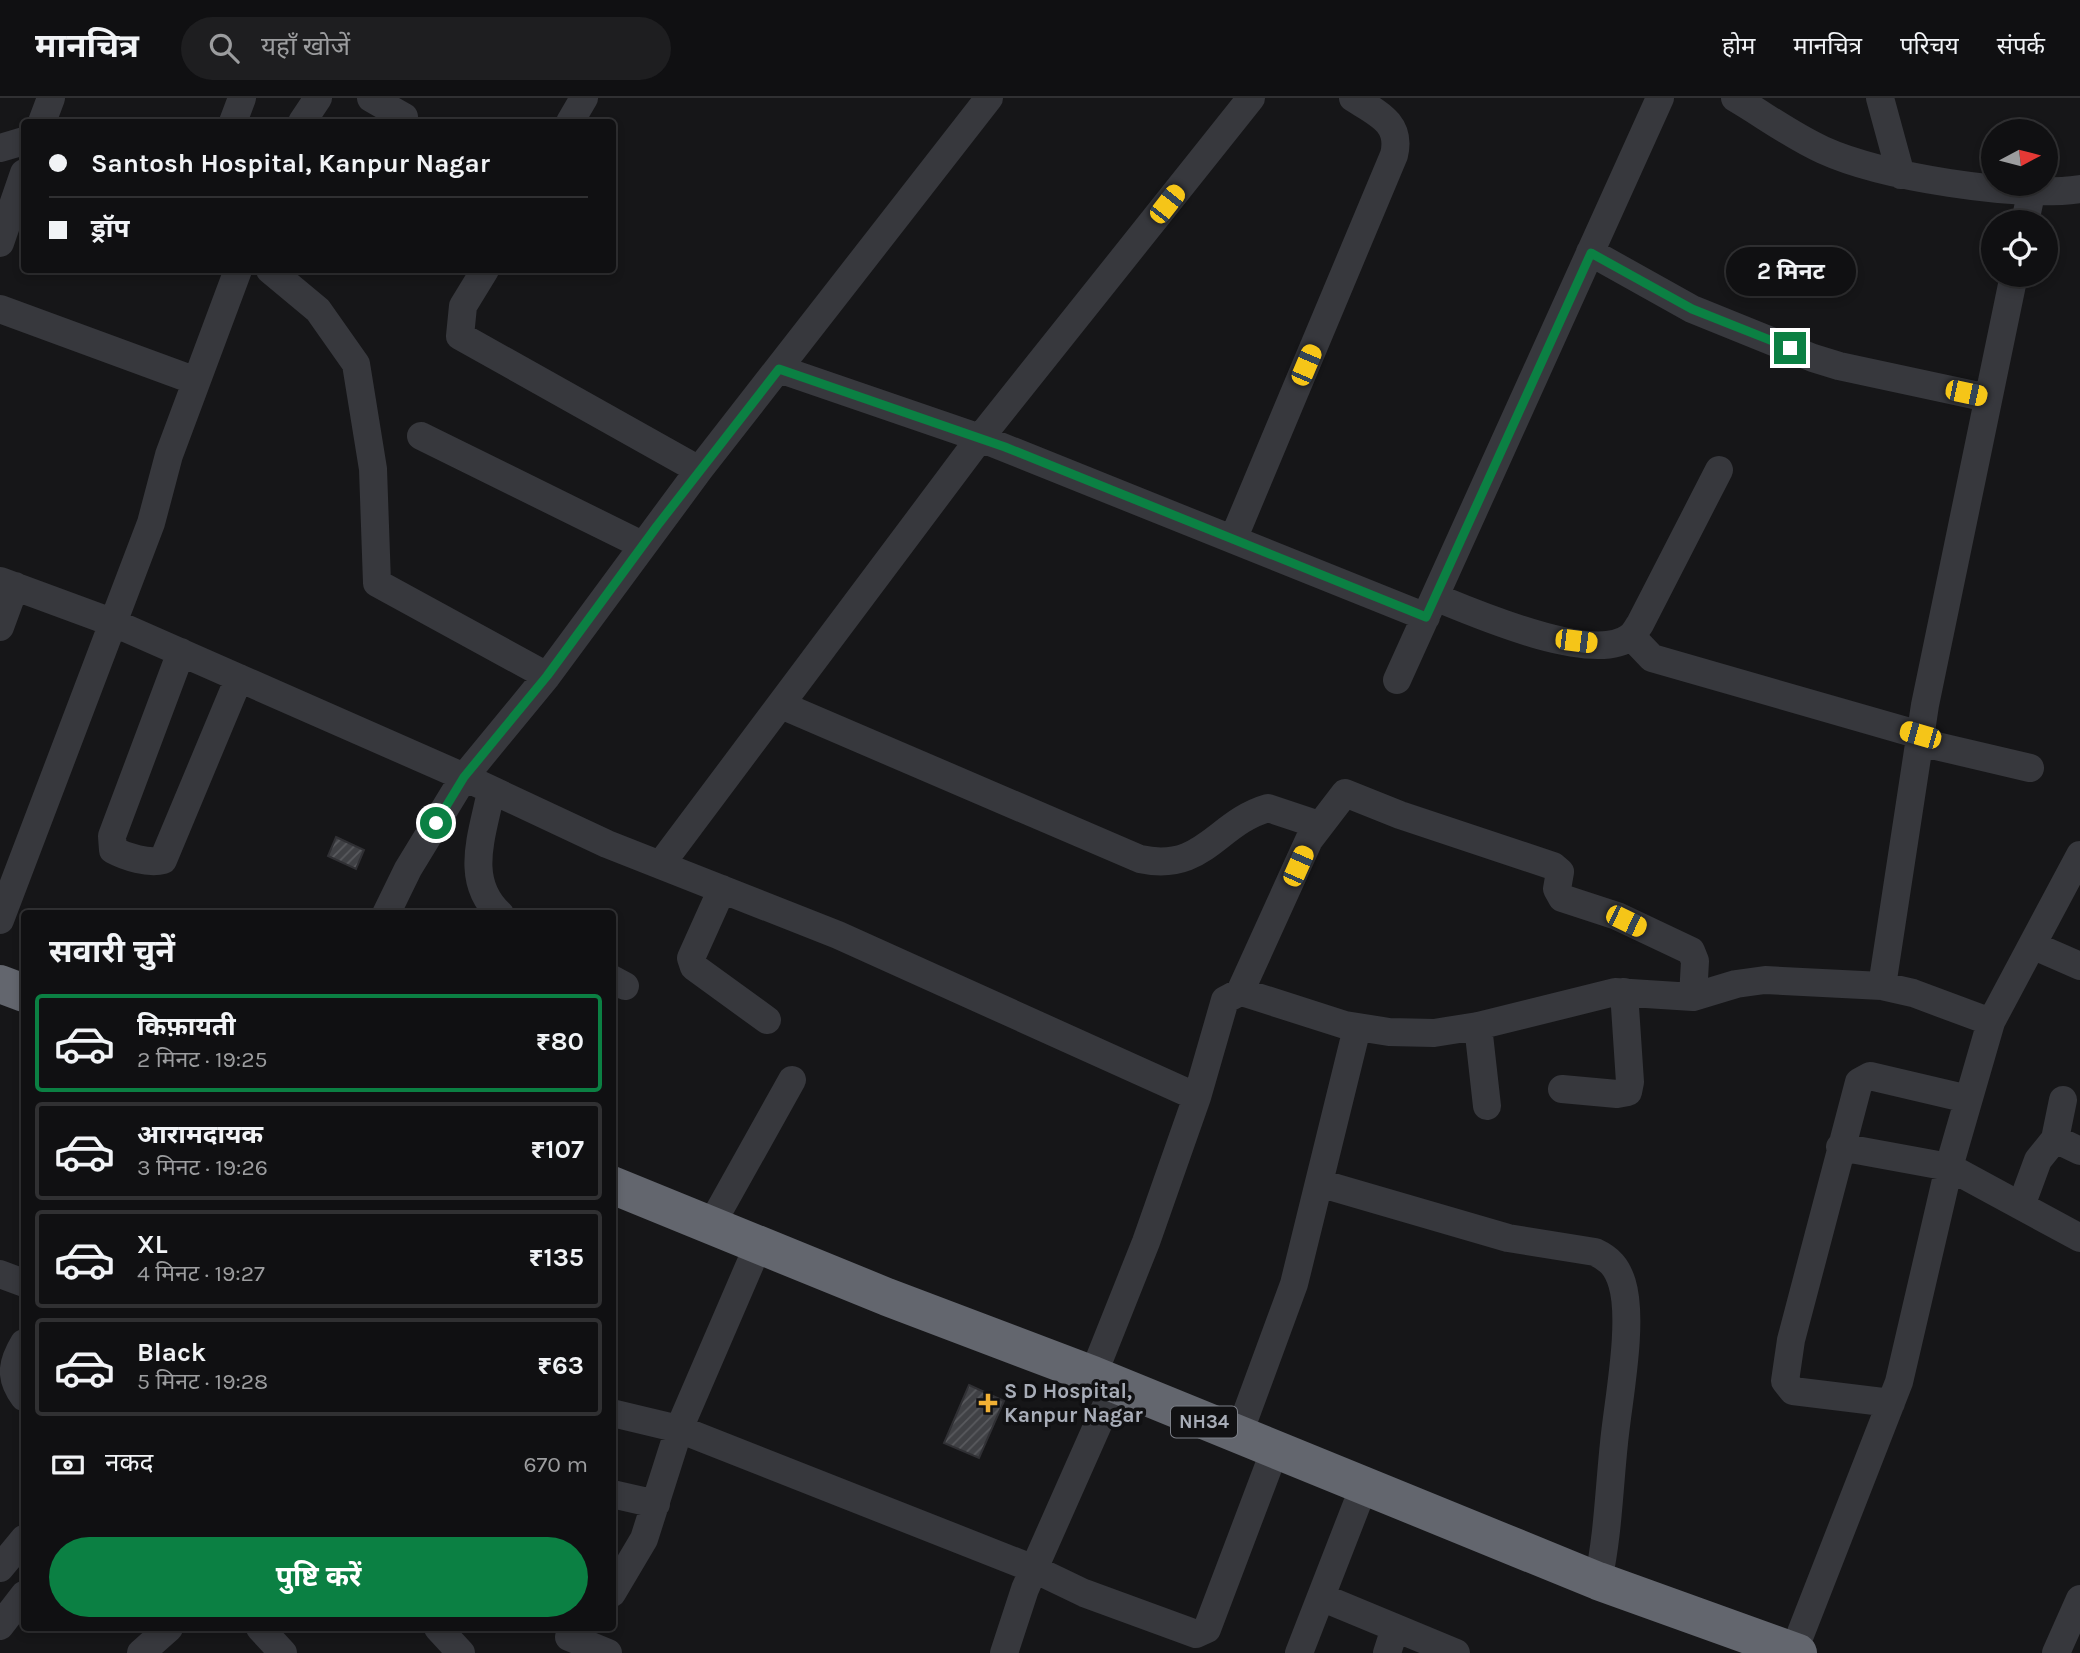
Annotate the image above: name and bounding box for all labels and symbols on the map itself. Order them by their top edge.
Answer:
north arrow [1981,119,2058,196]
car [1146,181,1189,227]
callout: 2 मिनट [1725,246,1855,296]
route end [1774,332,1806,364]
car [1289,342,1324,388]
car [1944,378,1989,408]
car [1554,628,1599,654]
car [1897,719,1944,751]
route start [420,807,452,839]
car [1280,843,1317,889]
car [1603,902,1650,940]
place label: S D Hospital, Kanpur Nagar [1004,1379,1143,1427]
marker: S D Hospital, Kanpur Nagar [978,1393,998,1413]
road number: NH34 [1171,1406,1237,1438]

